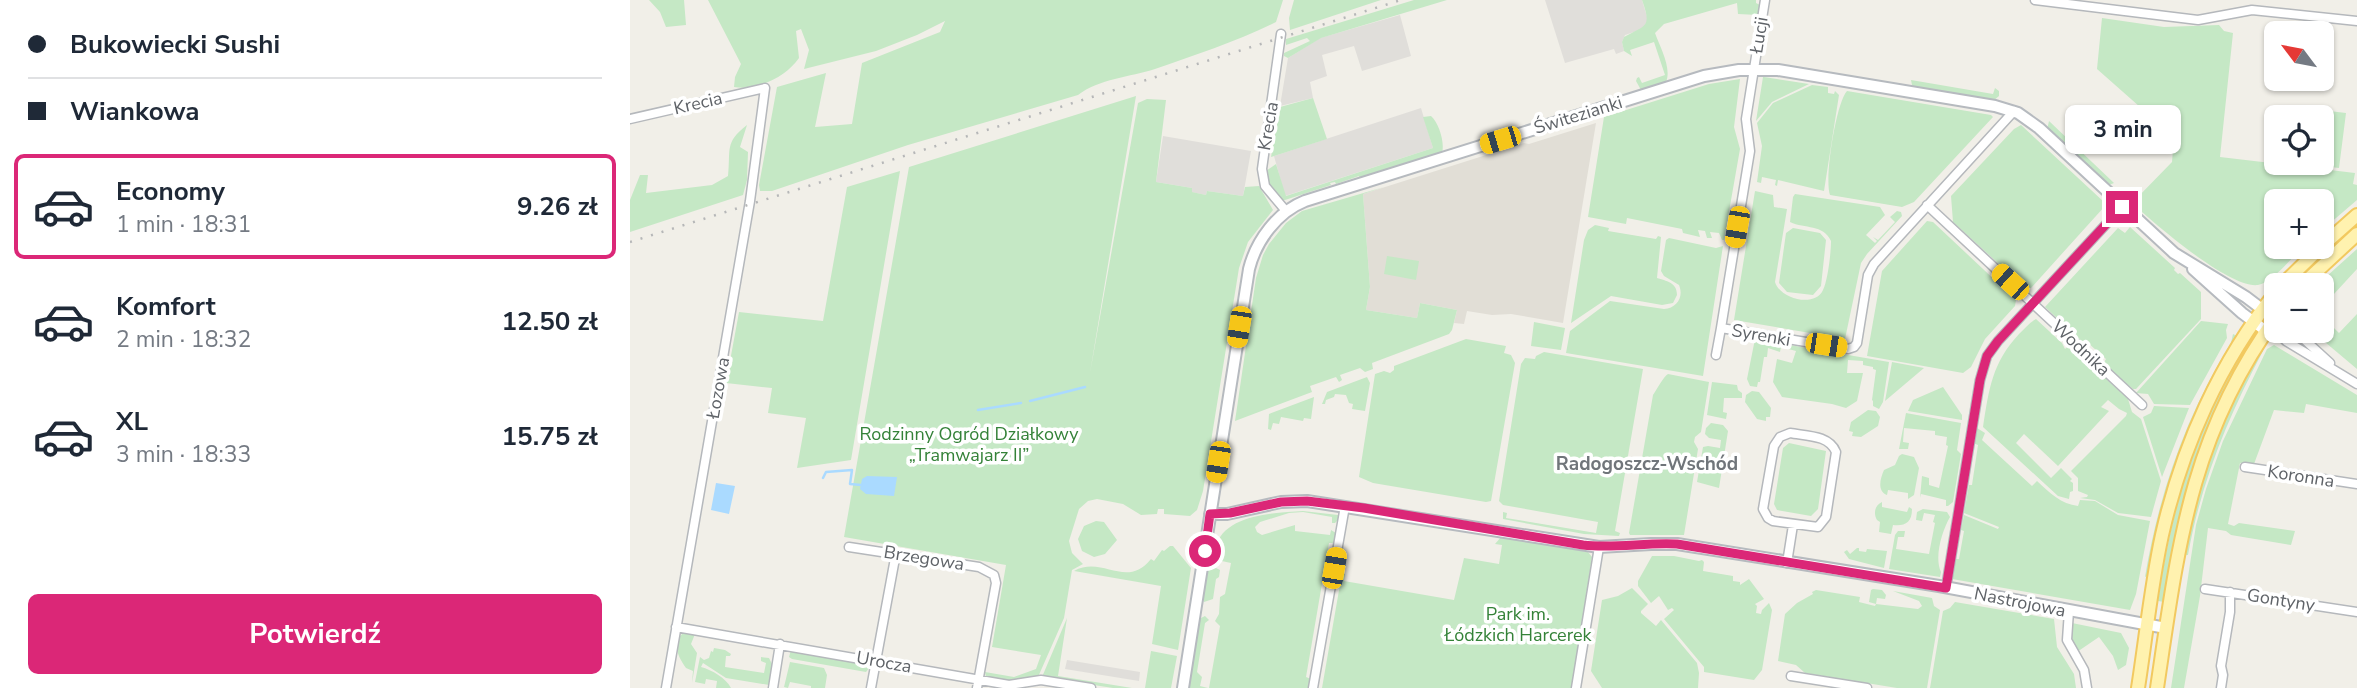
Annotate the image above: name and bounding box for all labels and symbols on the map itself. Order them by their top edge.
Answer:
street label: Łucji [1744,15,1774,56]
north arrow [2264,21,2334,91]
street label: Krecia [671,86,725,120]
street label: Świtezianki [1531,90,1625,140]
street label: Krecia [1252,100,1284,152]
callout: 3 min [2064,106,2180,154]
car [1477,124,1524,156]
route end [2106,191,2138,223]
car [1724,204,1751,250]
car [1988,260,2033,304]
car [1226,305,1253,349]
street label: Wodnika [2046,315,2116,381]
street label: Syrenki [1730,318,1792,352]
car [1804,331,1849,359]
street label: Łozowa [701,355,735,422]
park label: Rodzinny Ogród Działkowy „Tramwajarz II” [859,422,1079,467]
car [1205,440,1232,484]
district label: Radogoszcz-Wschód [1556,451,1738,477]
street label: Koronna [2266,459,2336,493]
route start [1189,535,1221,567]
street label: Brzegowa [882,540,966,576]
car [1321,545,1348,591]
street label: Nastrojowa [1972,581,2068,623]
street label: Gontyny [2245,583,2317,617]
park label: Park im. Łódzkich Harcerek [1443,602,1593,647]
street label: Urocza [855,645,913,679]

